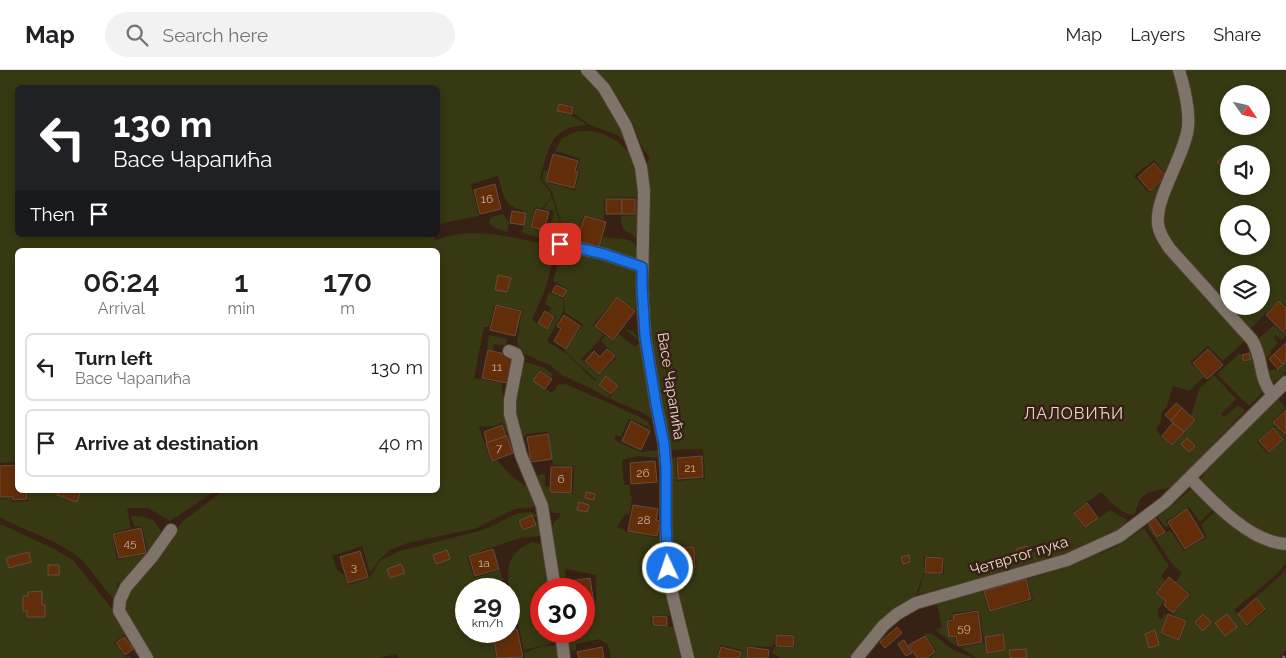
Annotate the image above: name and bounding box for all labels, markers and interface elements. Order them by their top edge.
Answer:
search box [105,12,455,57]
text: Map [25,20,75,49]
icon: search [123,21,151,49]
text: Search here [163,24,268,46]
text: Map [1066,24,1102,45]
text: Layers [1130,24,1185,45]
text: Share [1213,24,1261,45]
north arrow [1220,85,1270,135]
map controls [1220,85,1270,315]
text: 130 m [113,104,212,145]
icon: left [30,105,95,170]
button: sound [1220,145,1270,195]
text: Васе Чарапића [113,146,272,172]
house number: 16 [481,192,493,206]
icon: arrive [85,200,113,228]
text: Then [30,203,75,225]
button: search [1220,205,1270,255]
pin [539,223,581,265]
icon: arrive [546,230,574,258]
text: 06:24 [83,264,160,299]
text: 1 [234,264,248,299]
text: 170 [323,264,372,299]
button: layers [1220,265,1270,315]
text: Arrival [98,299,145,318]
text: min [228,299,255,318]
text: m [340,299,355,318]
street label: Васе Чарапића [654,331,688,441]
text: Turn left [75,347,152,369]
icon: left [32,353,60,381]
text: 130 m [371,356,423,378]
house number: 11 [492,360,502,374]
text: Васе Чарапића [75,369,191,388]
district label: ЛАЛОВИЋИ [1024,404,1124,423]
icon: arrive [32,429,60,457]
text: Arrive at destination [75,432,259,454]
text: 40 m [379,432,423,454]
house number: 7 [496,441,503,455]
house number: 21 [684,461,696,475]
house number: 26 [636,466,650,480]
house number: 6 [557,472,565,486]
house number: 28 [637,513,651,527]
street label: Четвртог пука [968,533,1070,579]
house number: 45 [123,536,137,550]
position arrow [641,541,693,593]
house number: 1a [478,556,490,570]
house number: 3 [351,560,357,574]
speed limit sign: 30 [530,578,595,643]
text: 29 [473,589,502,619]
text: km/h [472,616,503,630]
house number: 59 [957,621,971,635]

